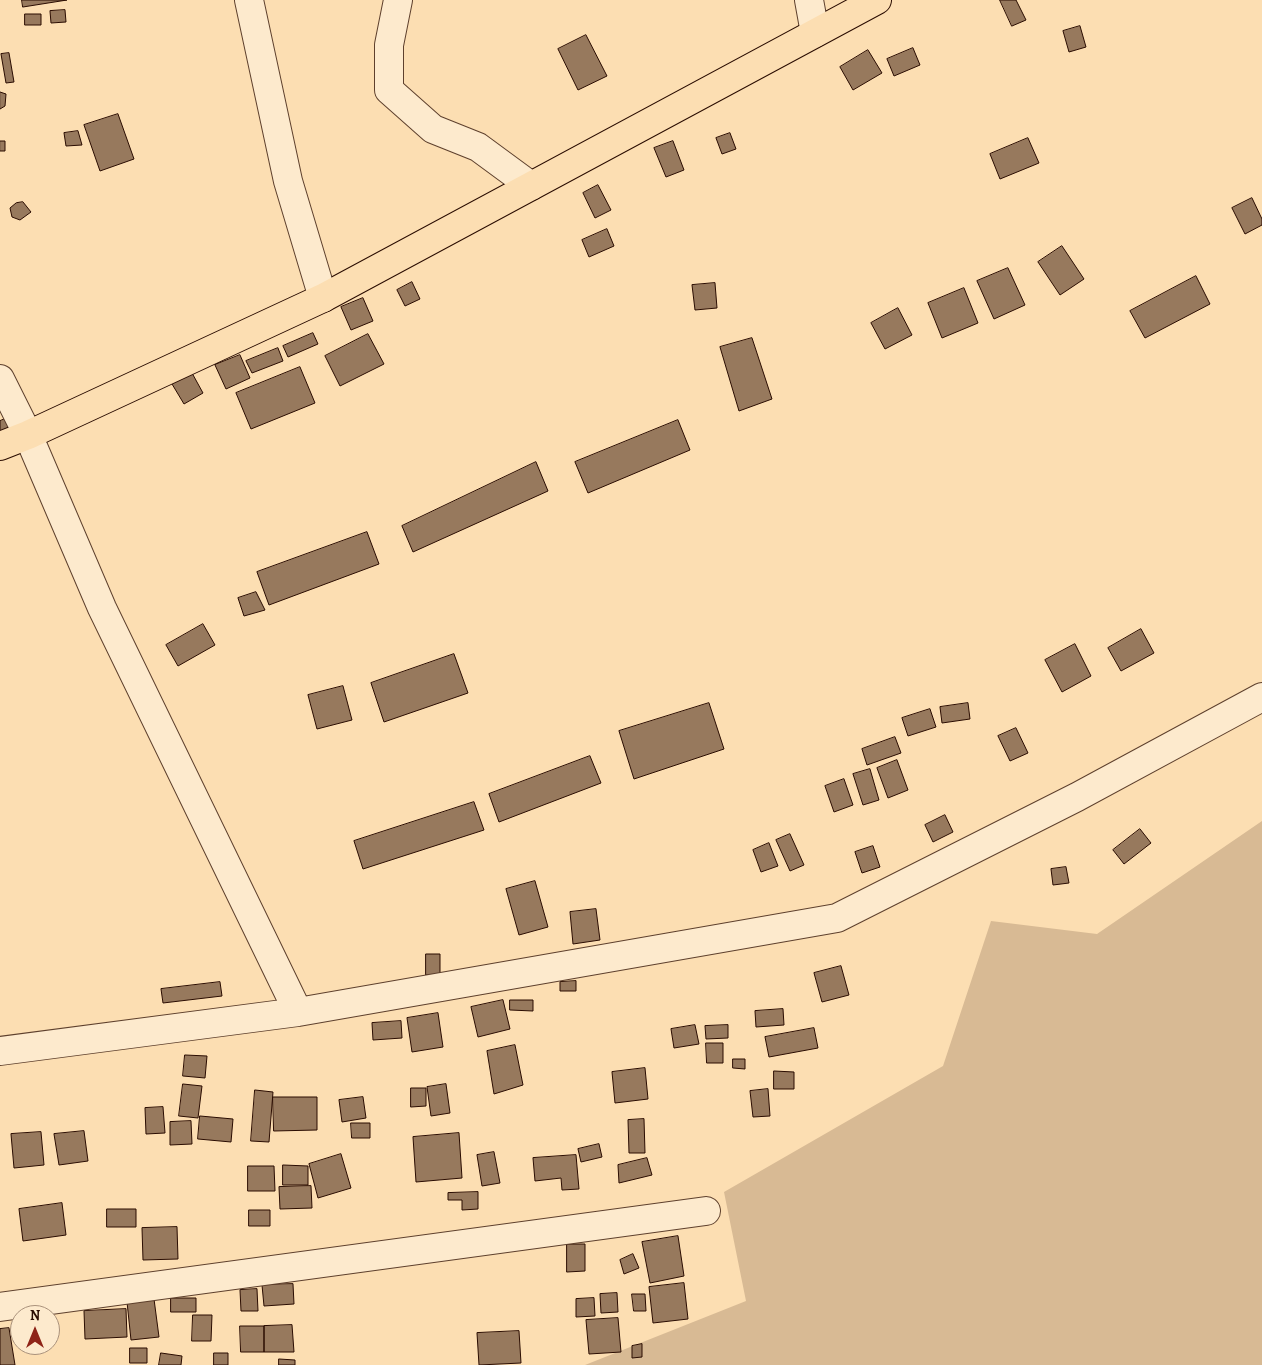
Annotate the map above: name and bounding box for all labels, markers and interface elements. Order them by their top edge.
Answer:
north arrow [10,1305,60,1355]
text: N [30,1306,40,1325]

